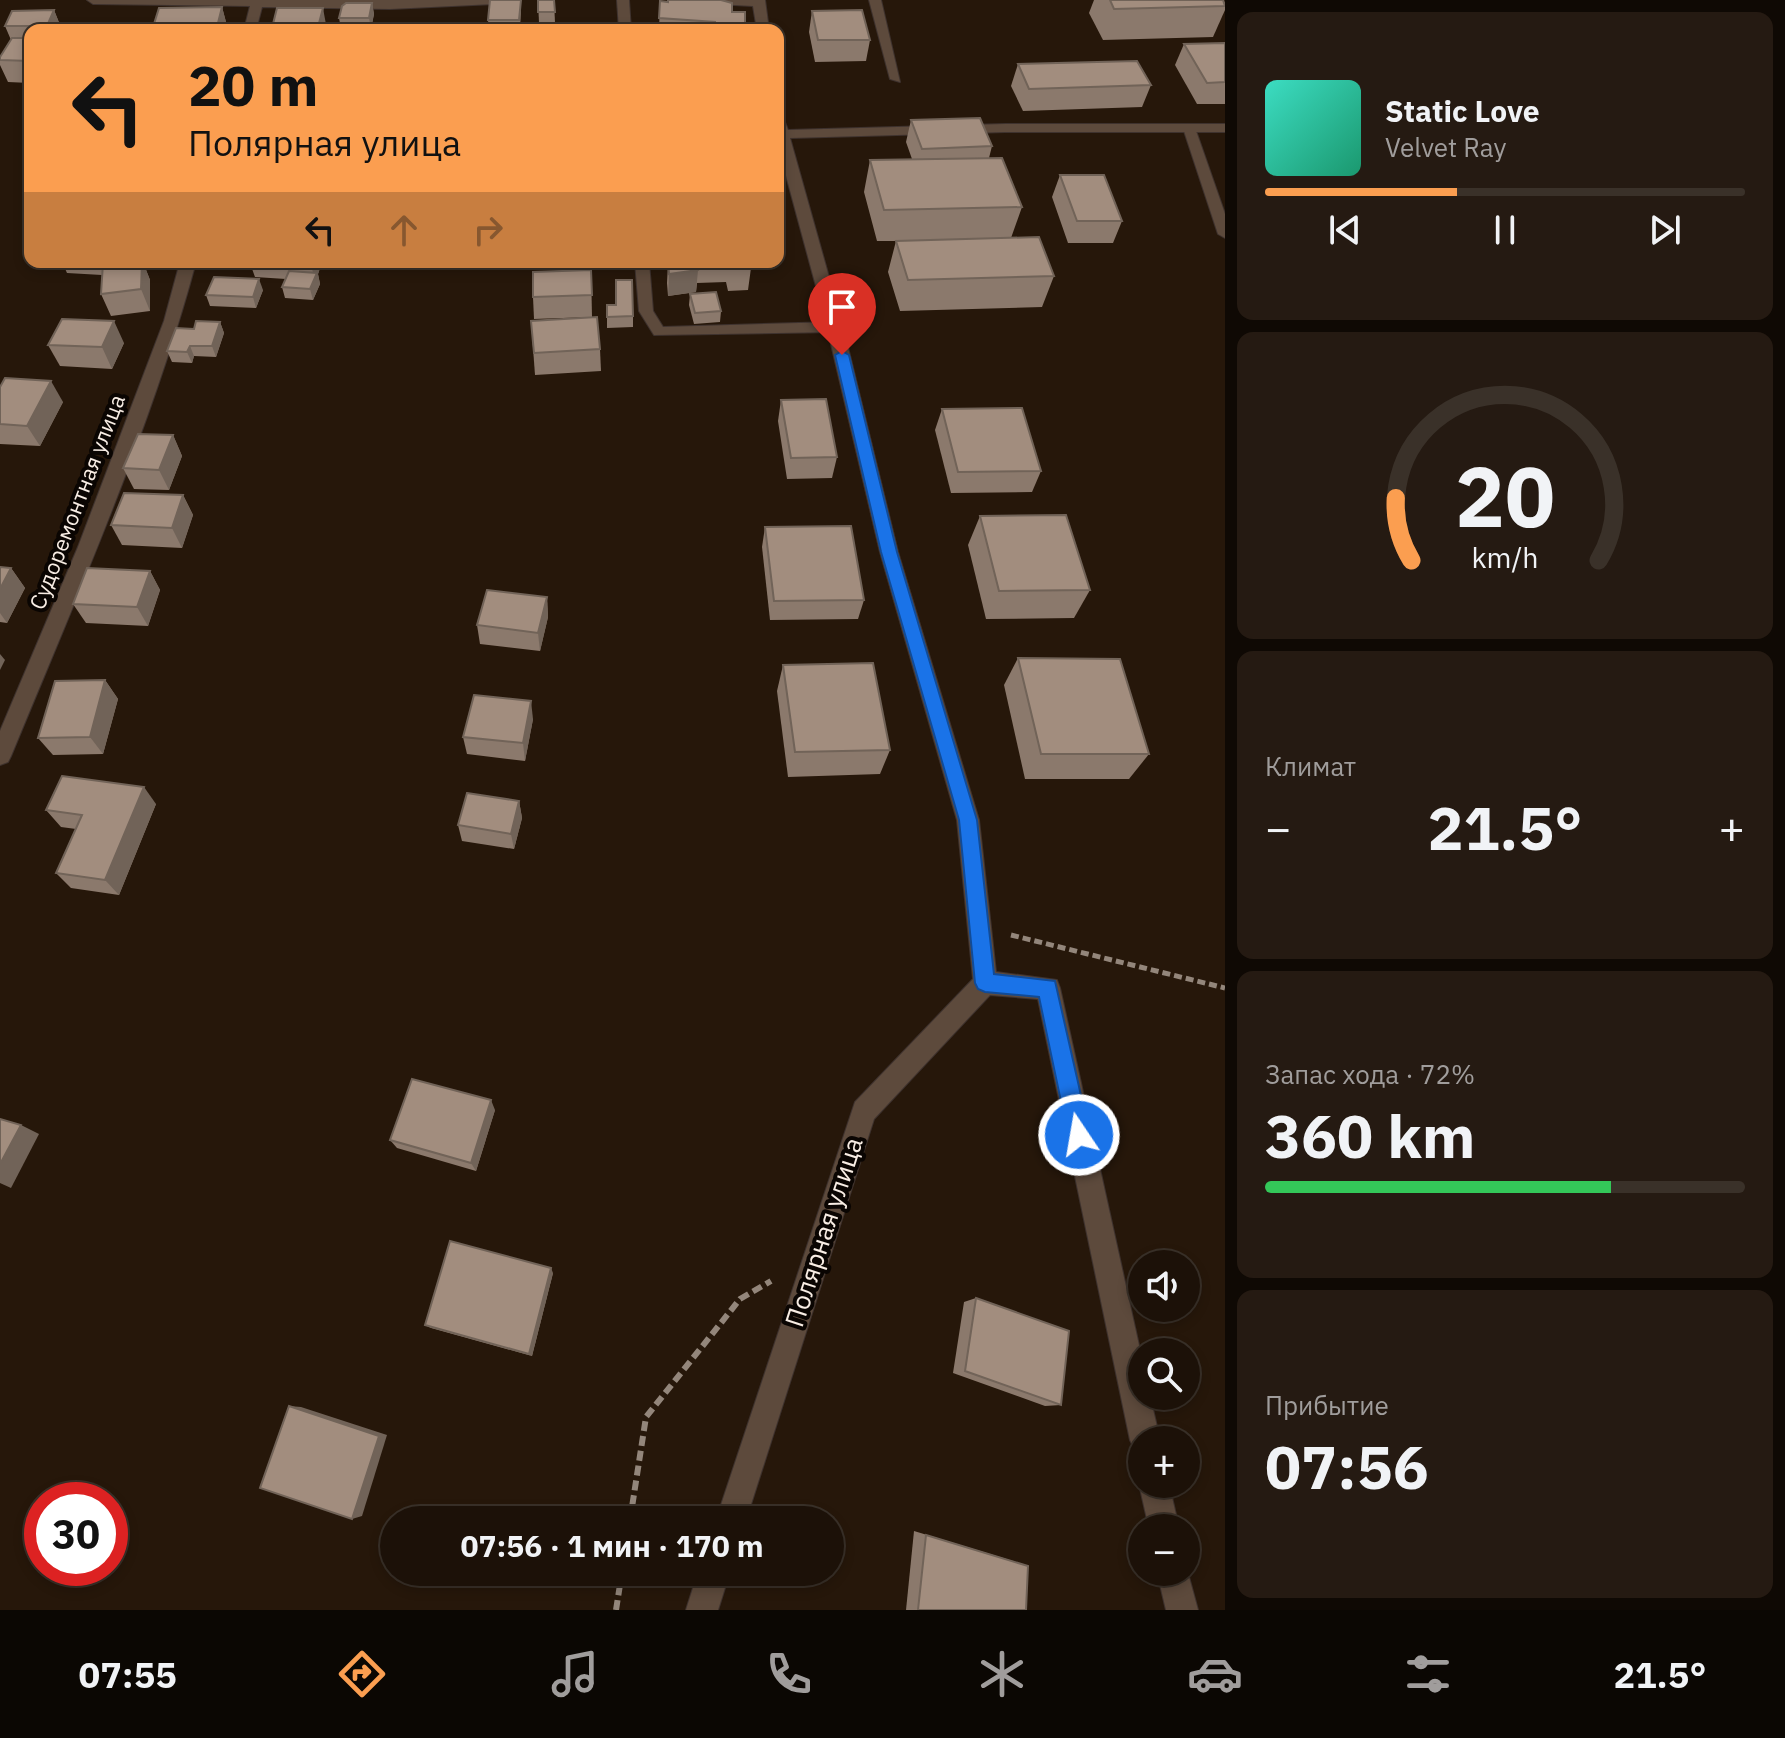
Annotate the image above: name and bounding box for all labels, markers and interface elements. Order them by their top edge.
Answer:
text: 20 m [188,49,318,121]
icon: left [56,56,160,160]
text: Static Love [1385,91,1540,130]
text: Полярная улица [188,119,461,166]
text: Velvet Ray [1385,130,1506,164]
icon: left [298,208,342,252]
icon: ahead [382,208,426,252]
icon: right [466,208,510,252]
icon: previous [1323,208,1367,252]
icon: pause [1483,208,1527,252]
icon: next [1643,208,1687,252]
pin [808,273,876,355]
icon: arrive [820,285,864,329]
street label: Судоремонтная улица [22,390,131,613]
text: 20 [1455,442,1555,550]
text: km/h [1471,540,1539,577]
text: Климат [1265,749,1356,783]
text: 21.5° [1428,788,1582,867]
text: − [1265,799,1291,856]
text: + [1719,799,1745,856]
text: Запас хода · 72% [1265,1057,1475,1091]
position arrow [1037,1093,1121,1177]
text: 360 km [1265,1096,1475,1175]
street label: Полярная улица [776,1132,870,1331]
map controls [1128,1250,1200,1586]
button: sound [1128,1250,1200,1322]
button: search [1128,1338,1200,1410]
text: Прибытие [1265,1388,1389,1422]
button: + [1128,1426,1200,1498]
text: 07:56 [1265,1427,1429,1506]
speed limit sign: 30 [24,1482,128,1586]
button: − [1128,1514,1200,1586]
text: 07:56 · 1 мин · 170 m [460,1526,764,1565]
icon: directions [334,1646,390,1702]
icon: music [547,1646,603,1702]
icon: phone [761,1646,817,1702]
icon: climate [974,1646,1030,1702]
icon: car [1187,1646,1243,1702]
icon: filters [1400,1646,1456,1702]
text: 07:55 [79,1651,177,1698]
text: 21.5° [1613,1651,1706,1698]

